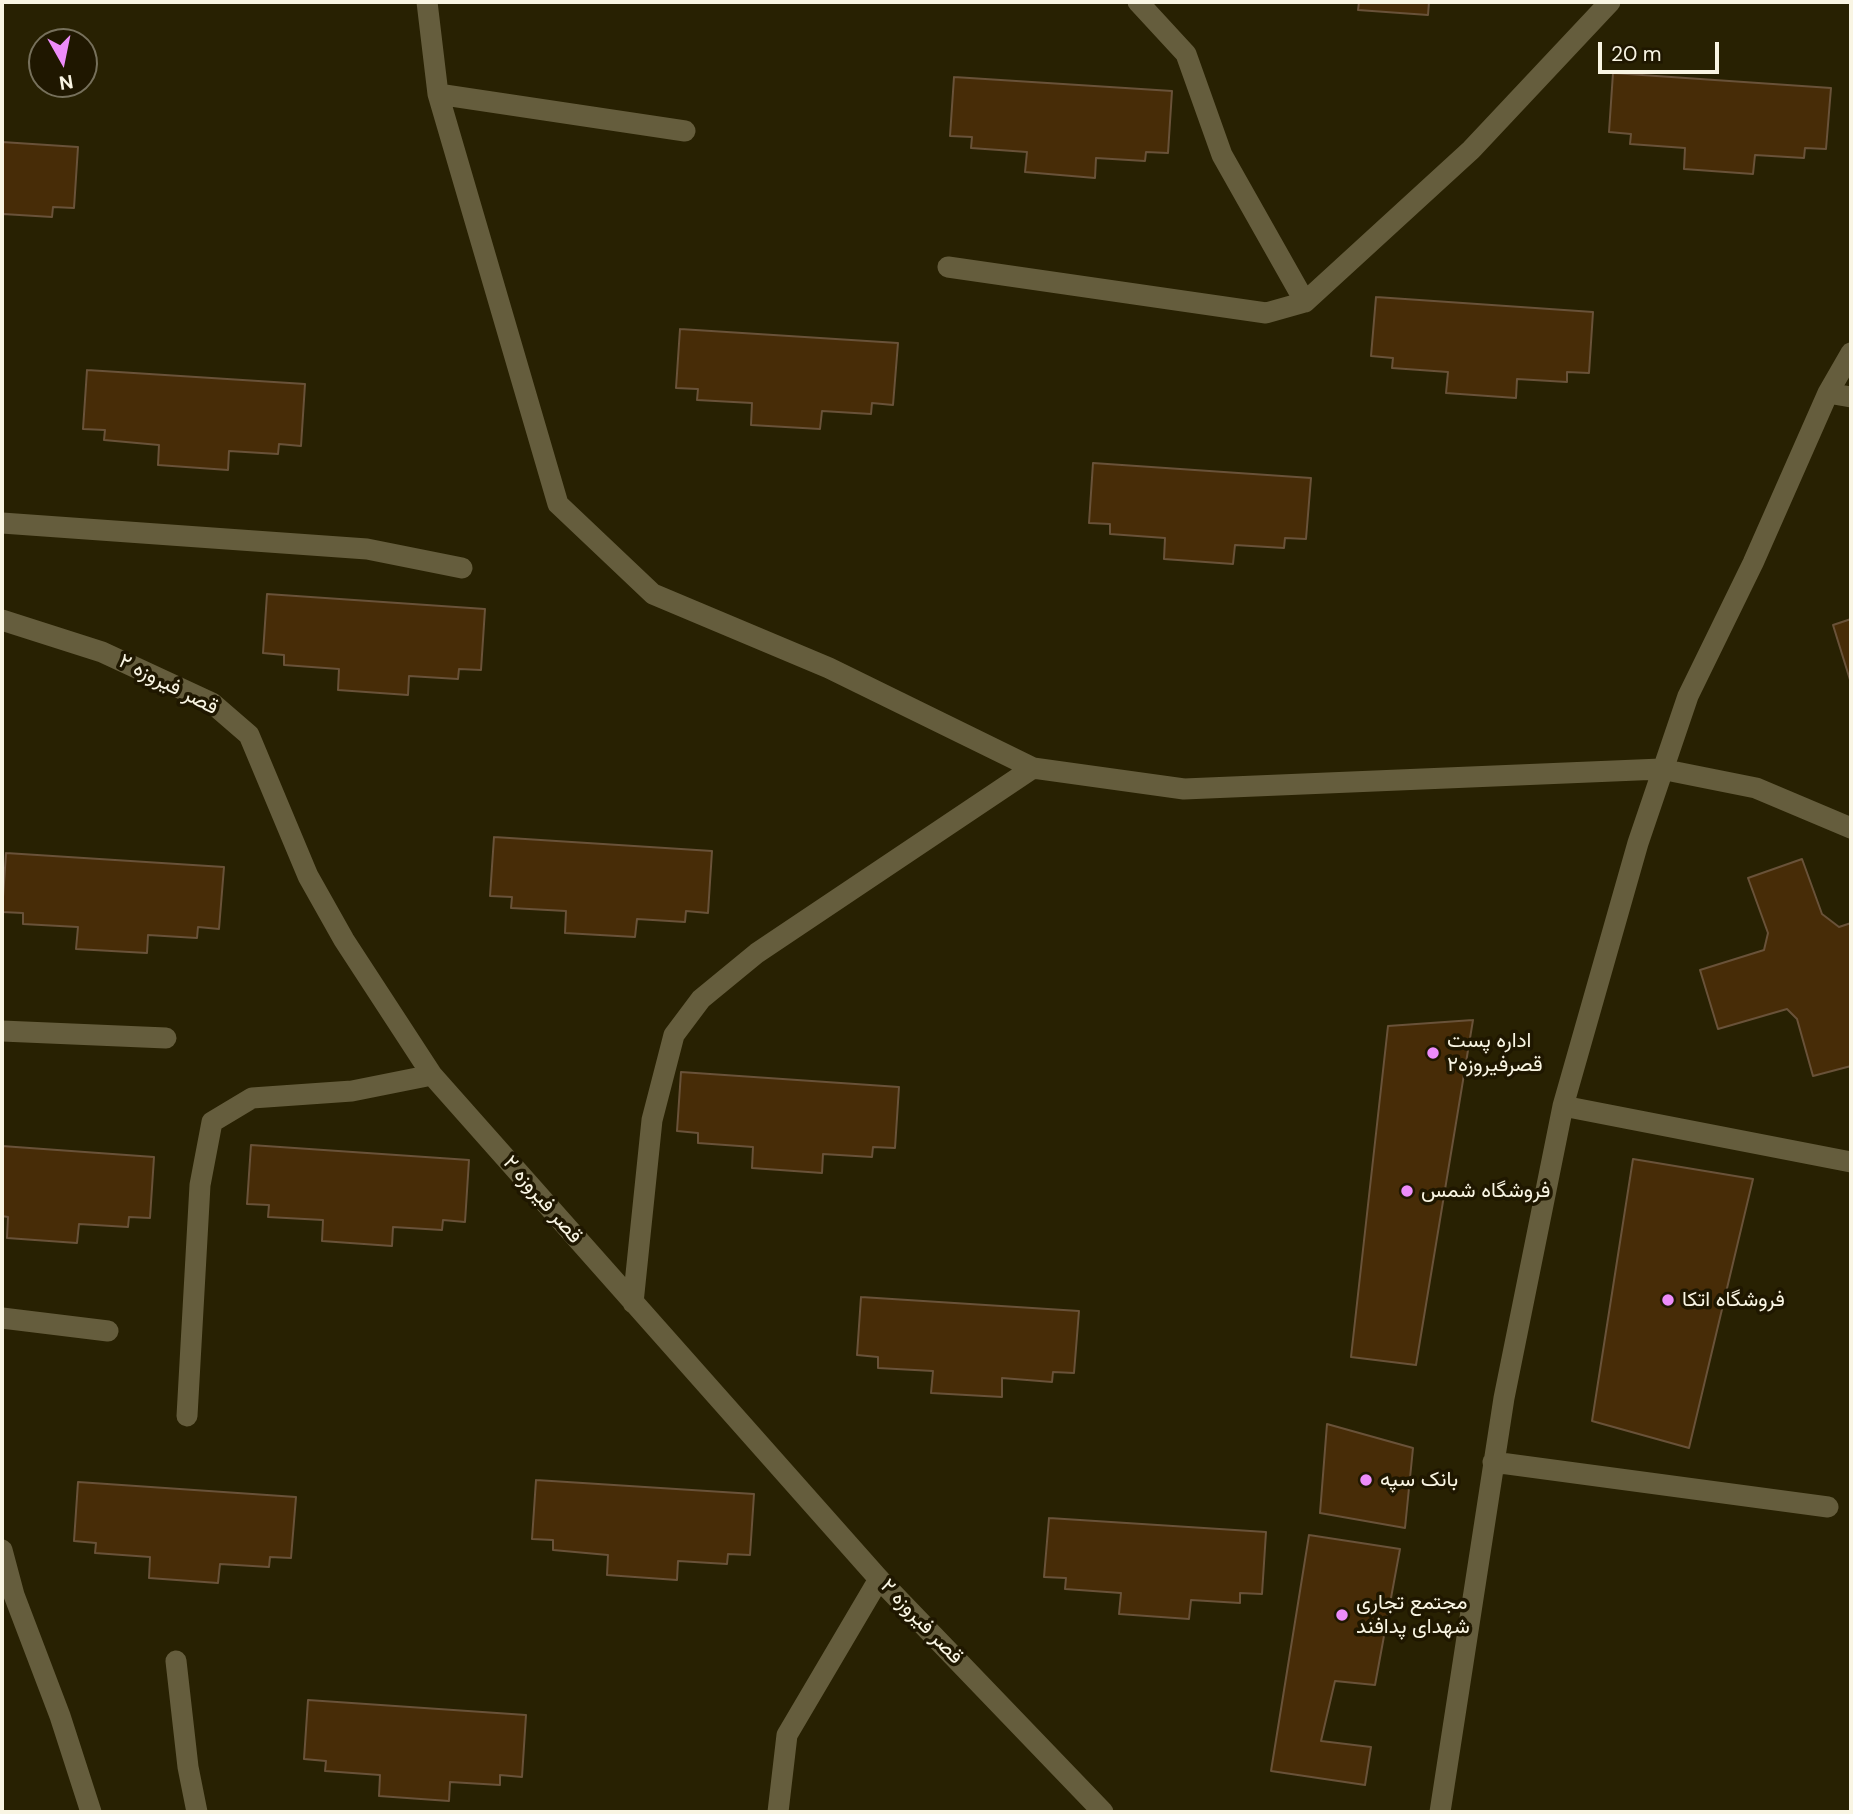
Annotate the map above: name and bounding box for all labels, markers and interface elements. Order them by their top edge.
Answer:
north arrow [28,28,98,98]
scale bar [1601,28,1722,72]
text: 20 m [1611,40,1662,68]
text: N [57,69,75,96]
street label: قصر فیروزه ۲ [114,649,222,721]
place label: اداره پست قصرفیروزه۲ [1447,1028,1543,1078]
marker: اداره پست قصرفیروزه۲ [1425,1045,1441,1061]
street label: قصر فیروزه ۲ [497,1151,587,1249]
place label: فروشگاه شمس [1421,1178,1550,1204]
marker: فروشگاه شمس [1399,1183,1415,1199]
place label: فروشگاه اتکا [1682,1287,1785,1313]
marker: فروشگاه اتکا [1660,1292,1676,1308]
place label: بانک سپه [1380,1467,1458,1493]
marker: بانک سپه [1358,1472,1374,1488]
street label: قصر فیروزه ۲ [874,1574,968,1670]
place label: مجتمع تجاری شهدای پدافند [1356,1590,1470,1640]
marker: مجتمع تجاری شهدای پدافند [1334,1607,1350,1623]

